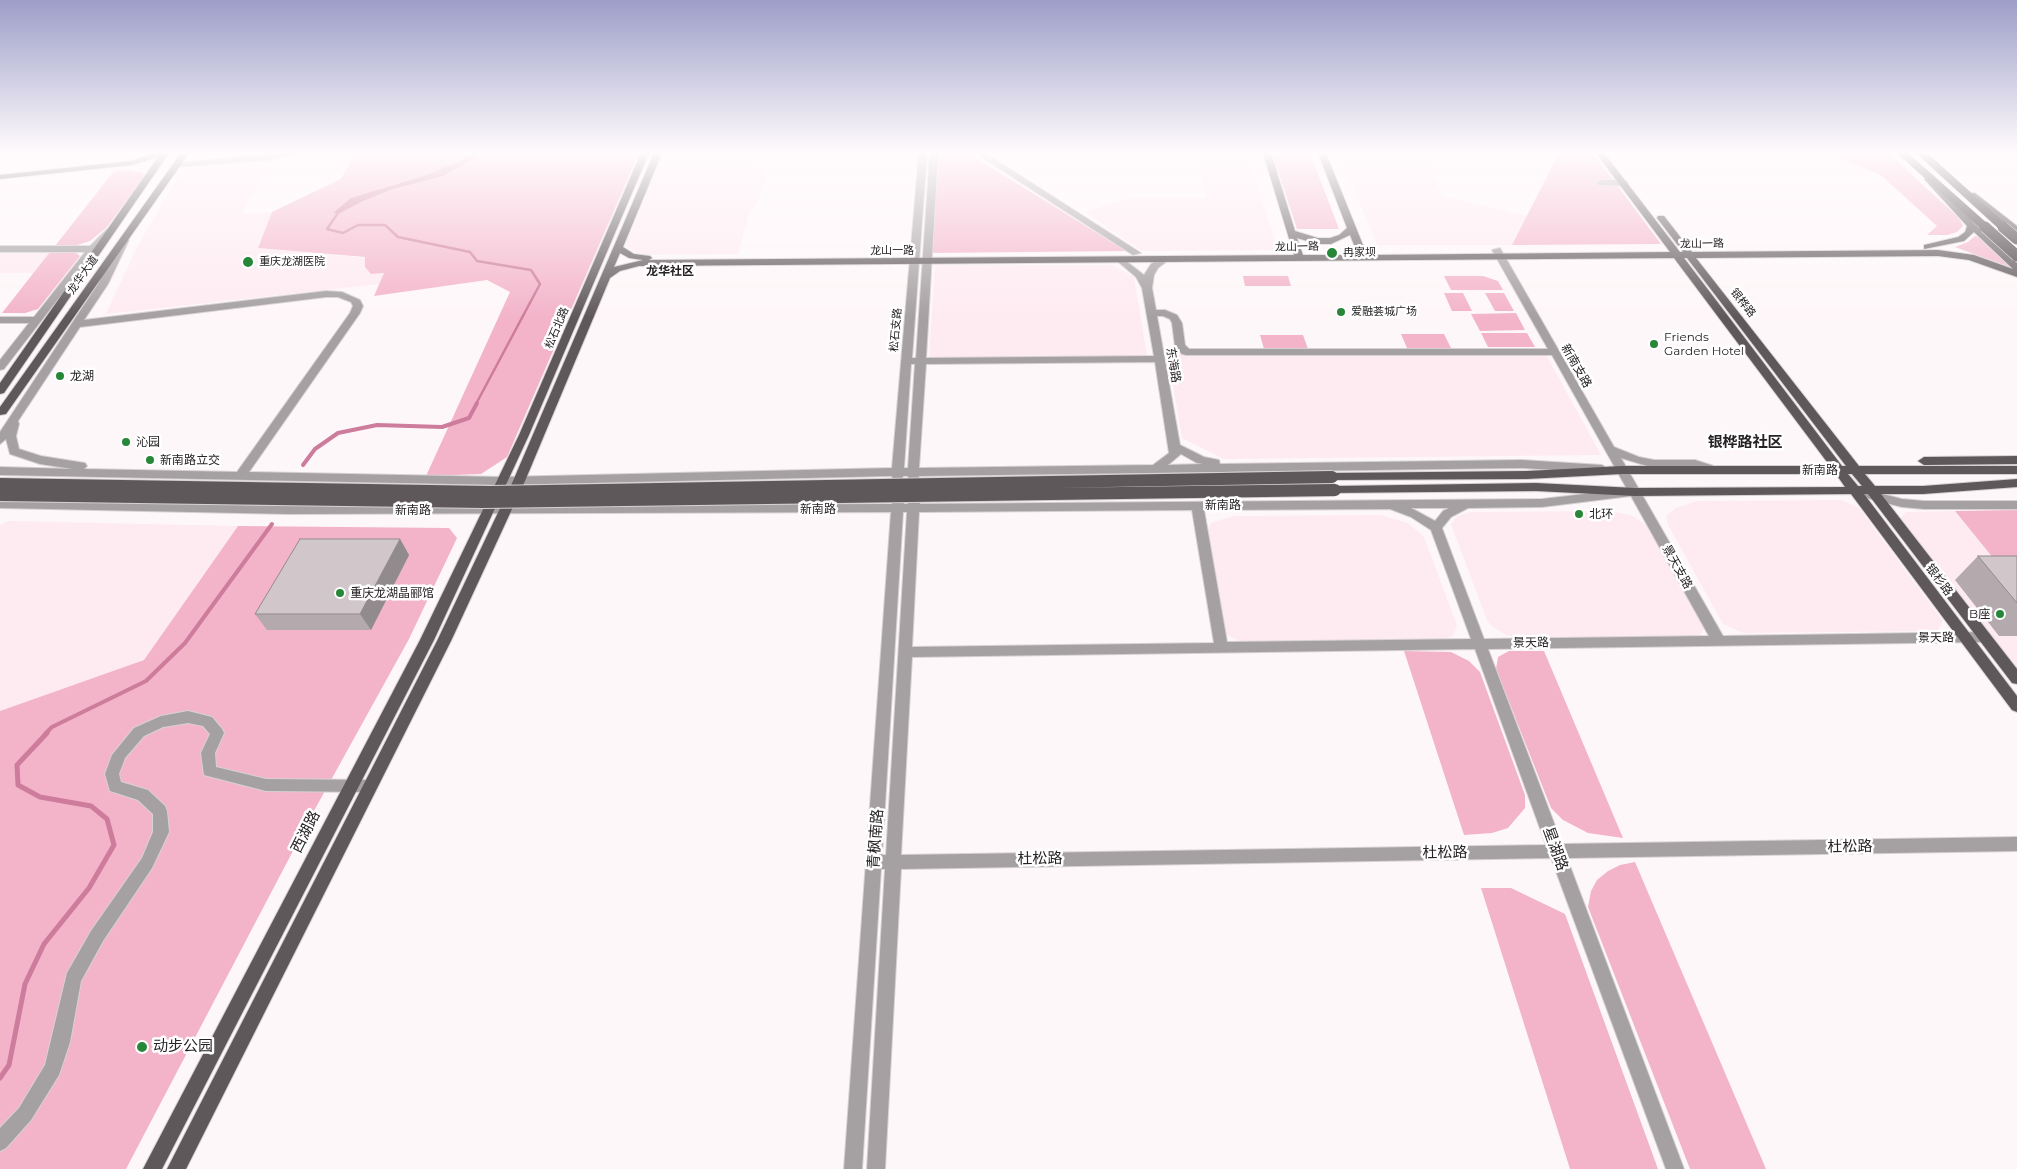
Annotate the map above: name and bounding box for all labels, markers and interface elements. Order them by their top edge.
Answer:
street label: 龙山一路 [1680,237,1724,251]
street label: 龙山一路 [1275,240,1319,254]
street label: 龙山一路 [870,244,914,258]
marker: 冉家坝 [1325,246,1339,260]
place label: 冉家坝 [1343,246,1376,260]
street label: 龙华大道 [65,253,101,297]
marker: 重庆龙湖医院 [241,255,255,269]
place label: 重庆龙湖医院 [259,255,325,269]
district label: 龙华社区 [646,264,694,278]
street label: 银桦路 [1728,286,1758,320]
street label: 松石北路 [542,305,572,351]
place label: 爱融荟城广场 [1351,305,1417,319]
marker: 爱融荟城广场 [1335,306,1347,318]
street label: 松石支路 [888,308,904,352]
place label: Friends Garden Hotel [1664,330,1744,358]
marker: Friends Garden Hotel [1648,338,1660,350]
street label: 新南支路 [1558,342,1594,390]
street label: 东海路 [1163,346,1183,384]
place label: 龙湖 [70,369,94,383]
marker: 龙湖 [54,370,66,382]
district label: 银桦路社区 [1708,434,1782,452]
place label: 沁园 [136,435,160,449]
marker: 沁园 [120,436,132,448]
place label: 新南路立交 [160,453,220,467]
marker: 新南路立交 [144,454,156,466]
street label: 新南路 [1802,463,1838,477]
street label: 新南路 [1205,498,1241,512]
street label: 新南路 [800,502,836,516]
street label: 新南路 [395,503,431,517]
place label: 北环 [1589,507,1613,521]
marker: 北环 [1573,508,1585,520]
street label: 景天支路 [1659,543,1695,591]
street label: 银杉路 [1922,561,1956,599]
place label: 重庆龙湖晶郦馆 [350,586,434,600]
marker: 重庆龙湖晶郦馆 [334,587,346,599]
place label: B座 [1969,607,1990,621]
marker: B座 [1994,608,2006,620]
street label: 景天路 [1918,630,1954,646]
street label: 景天路 [1513,635,1549,651]
street label: 西湖路 [288,808,324,856]
street label: 青枫南路 [865,808,887,870]
street label: 星湖路 [1539,825,1571,873]
street label: 杜松路 [1827,838,1873,856]
street label: 杜松路 [1422,844,1468,862]
street label: 杜松路 [1017,850,1063,868]
place label: 动步公园 [153,1038,213,1056]
marker: 动步公园 [135,1040,149,1054]

